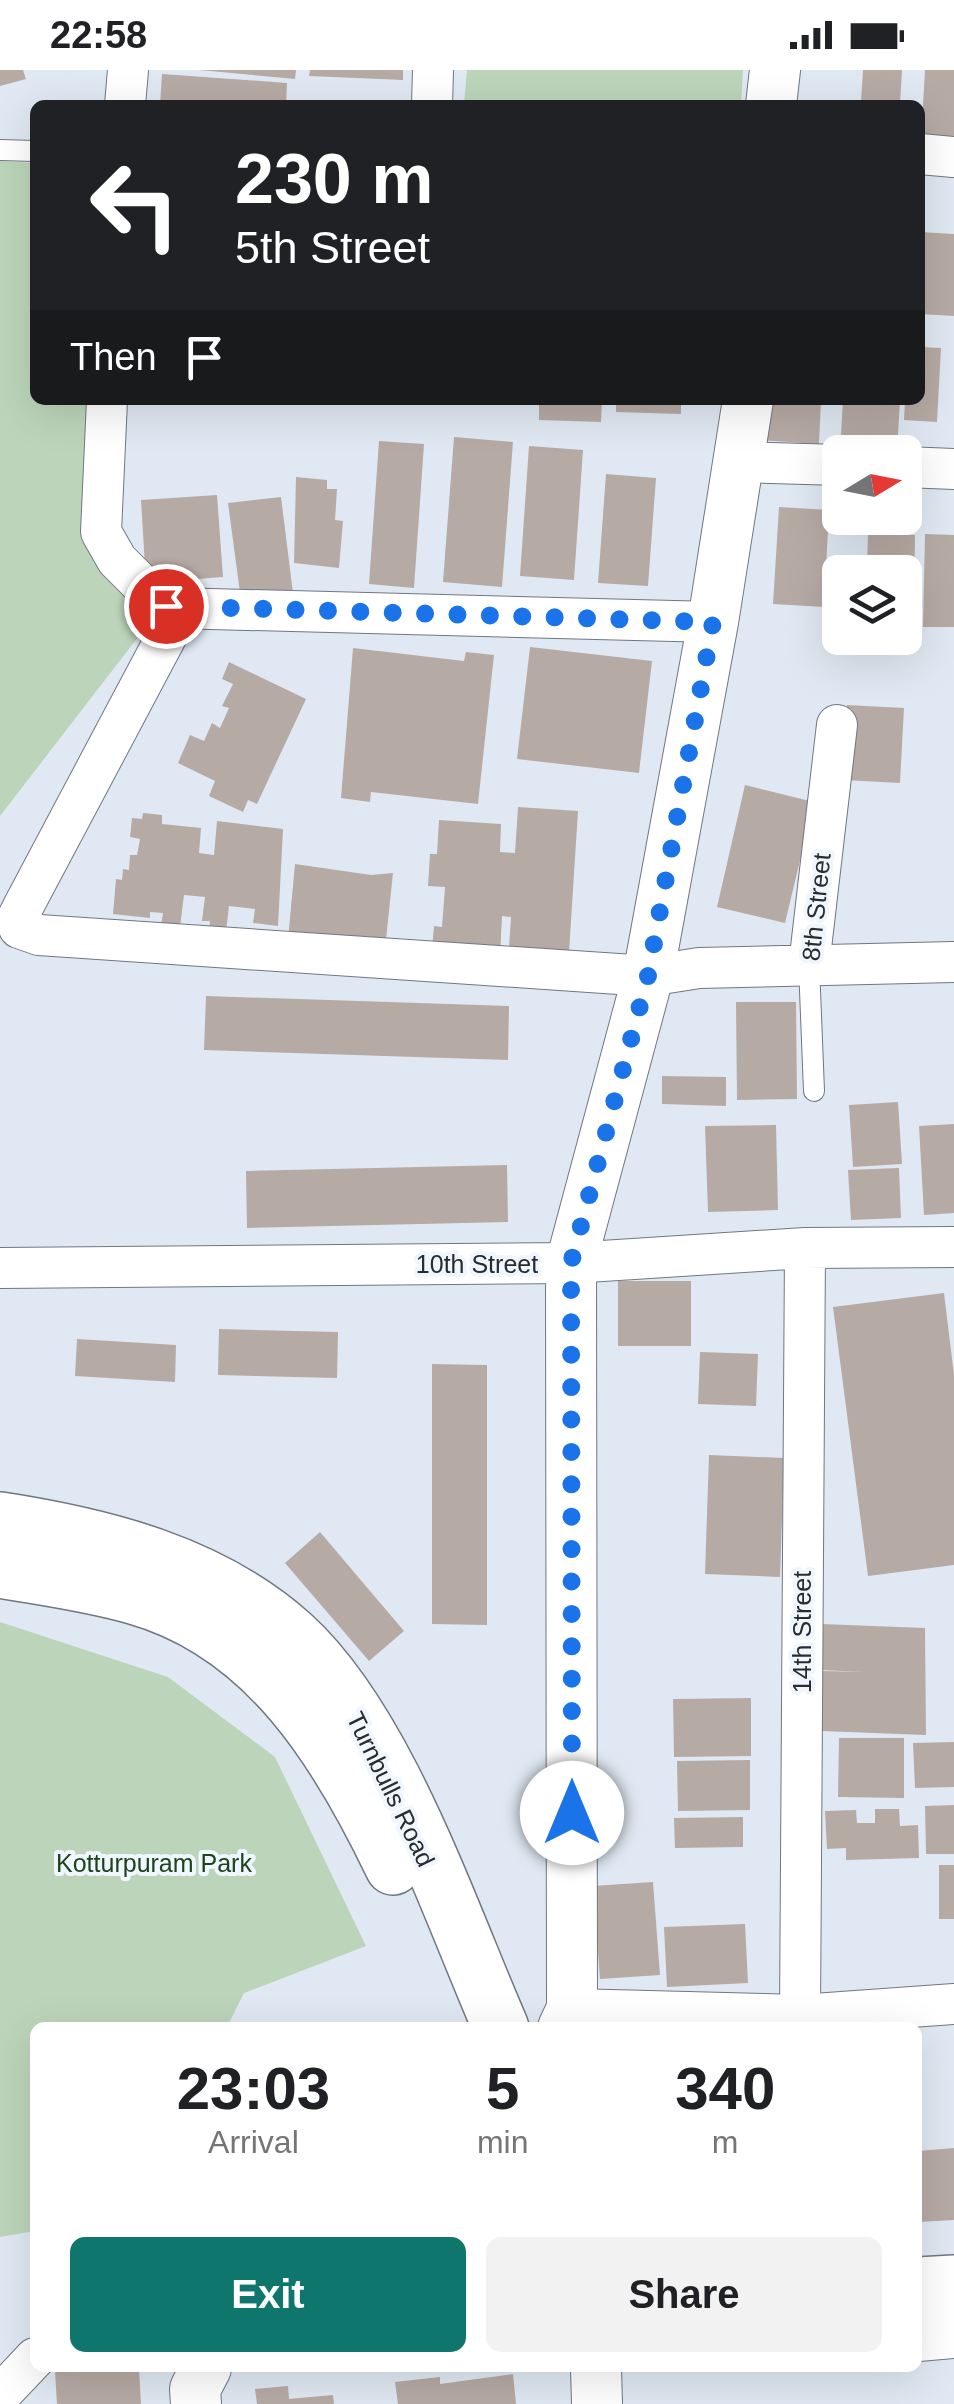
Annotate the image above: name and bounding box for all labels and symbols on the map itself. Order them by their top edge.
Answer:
north arrow [822,435,922,535]
pin [124,564,209,649]
street label: 8th Street [796,852,836,962]
street label: 10th Street [416,1250,538,1278]
street label: 14th Street [788,1571,816,1693]
street label: Turnbulls Road [341,1707,441,1871]
position arrow [520,1761,624,1865]
park label: Kotturpuram Park [56,1849,252,1877]

